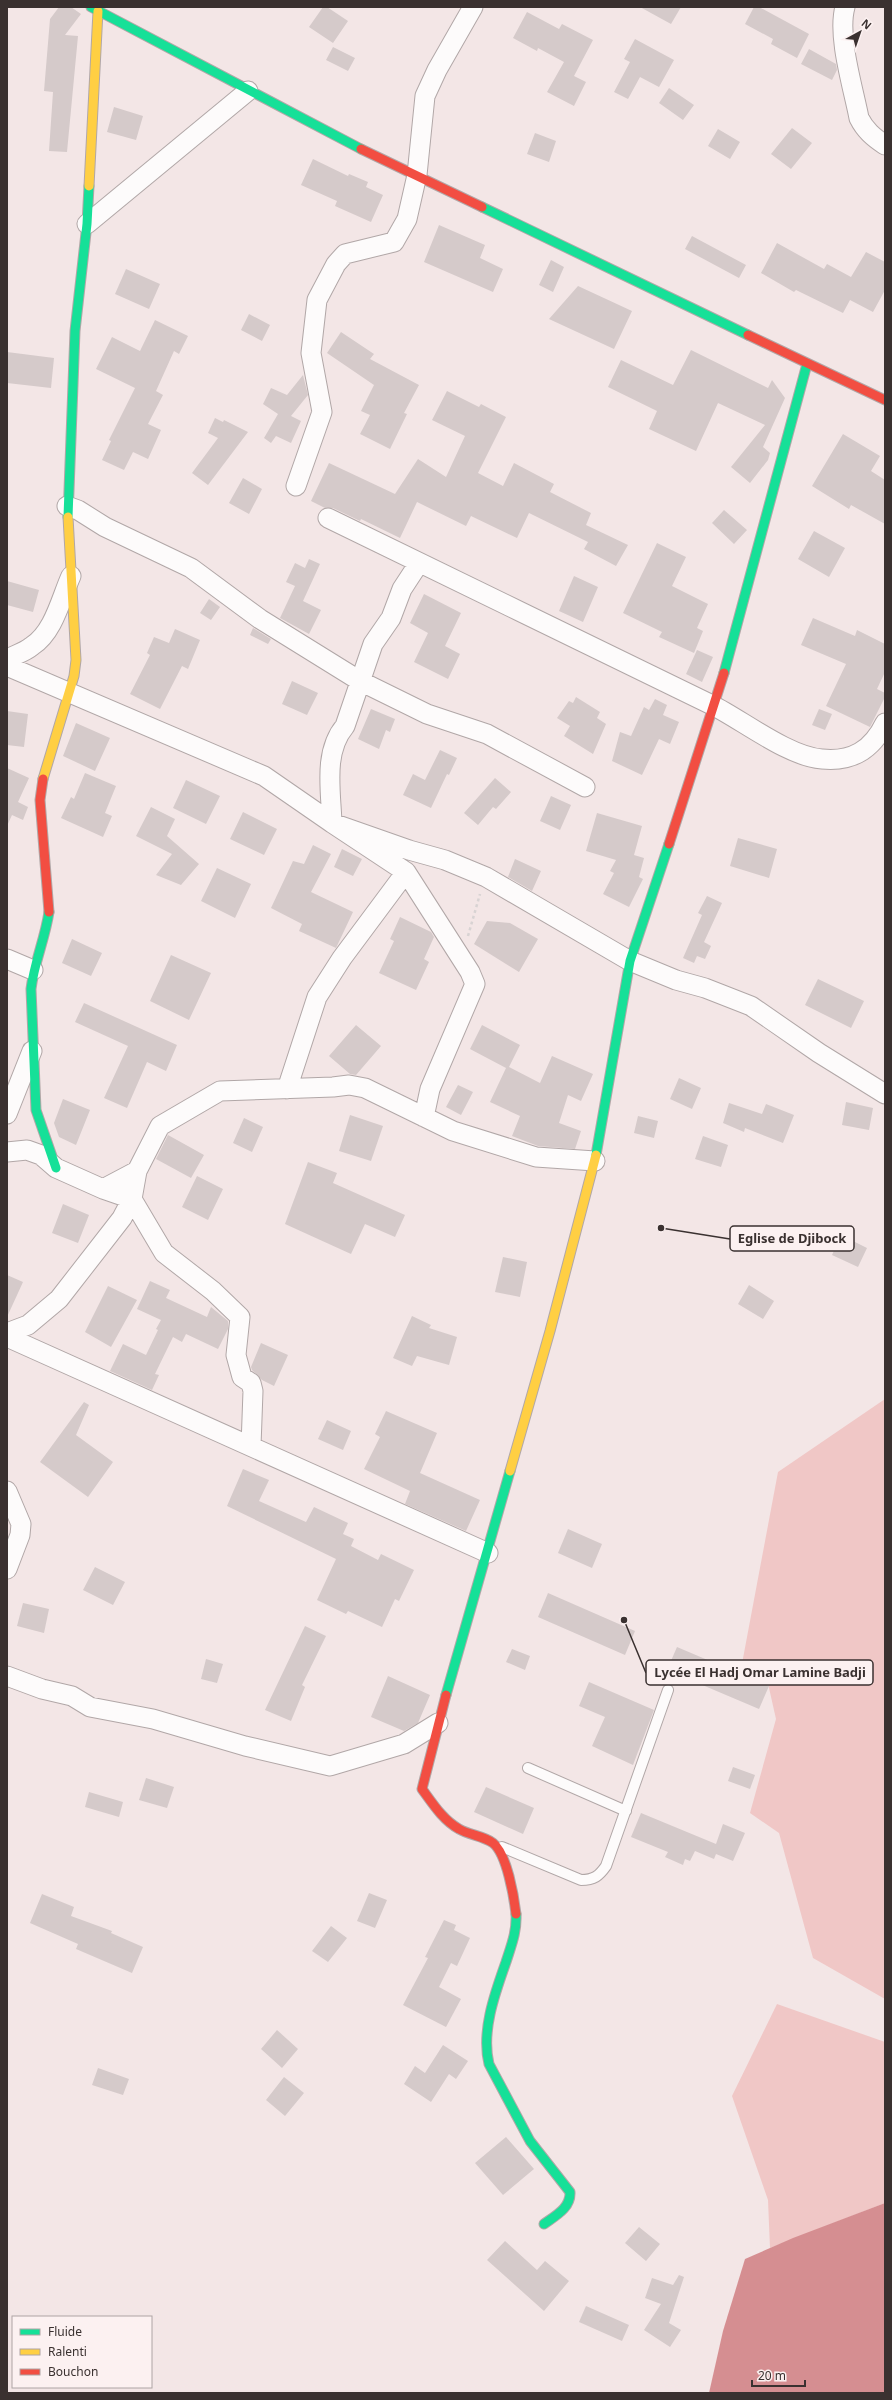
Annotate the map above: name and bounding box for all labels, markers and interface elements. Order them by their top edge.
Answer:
north arrow [840,12,880,52]
text: N [858,15,875,33]
callout: Eglise de Djibock [730,1226,854,1251]
text: Eglise de Djibock [738,1229,847,1247]
callout: Lycée El Hadj Omar Lamine Badji [646,1660,873,1685]
text: Lycée El Hadj Omar Lamine Badji [654,1663,866,1681]
legend [12,2316,152,2388]
text: Fluide [48,2323,82,2340]
text: Ralenti [48,2343,87,2360]
scale bar [752,2362,805,2388]
text: Bouchon [48,2363,98,2380]
text: 20 m [758,2367,786,2384]

